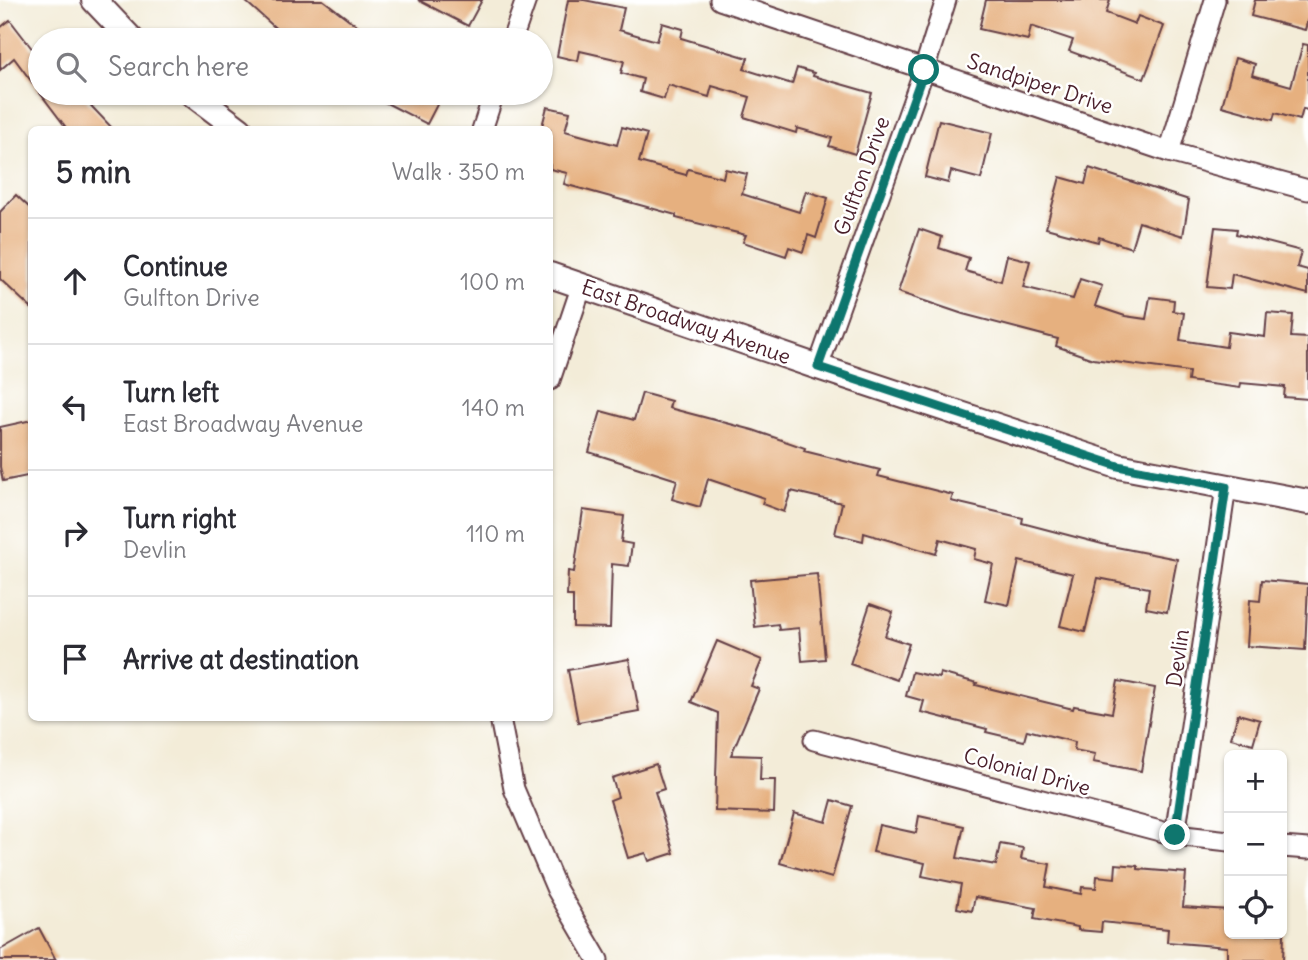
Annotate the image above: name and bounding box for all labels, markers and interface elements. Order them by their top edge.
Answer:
search box [28,28,553,105]
street label: Sandpiper Drive [964,47,1116,120]
icon: search [52,48,90,86]
text: Search here [108,50,249,83]
route start [908,54,939,85]
street label: Gulfton Drive [828,113,896,239]
text: 5 min [56,153,131,191]
text: Walk · 350 m [392,157,525,186]
text: Continue [123,250,228,283]
icon: ahead [56,262,94,300]
text: 100 m [460,267,525,296]
street label: East Broadway Avenue [578,273,794,370]
text: Gulfton Drive [123,283,260,312]
text: Turn left [123,376,219,409]
icon: left [56,388,94,426]
text: 140 m [462,393,525,422]
text: East Broadway Avenue [123,409,363,438]
text: Turn right [123,502,236,535]
icon: right [56,514,94,552]
text: 110 m [466,519,525,548]
text: Devlin [123,535,186,564]
street label: Devlin [1160,627,1195,689]
icon: arrive [56,640,94,678]
text: Arrive at destination [123,643,359,676]
street label: Colonial Drive [961,742,1093,801]
map controls [1224,750,1287,939]
button: + [1224,750,1287,813]
button: − [1224,813,1287,876]
route end [1159,819,1190,850]
button: locate [1224,876,1287,939]

